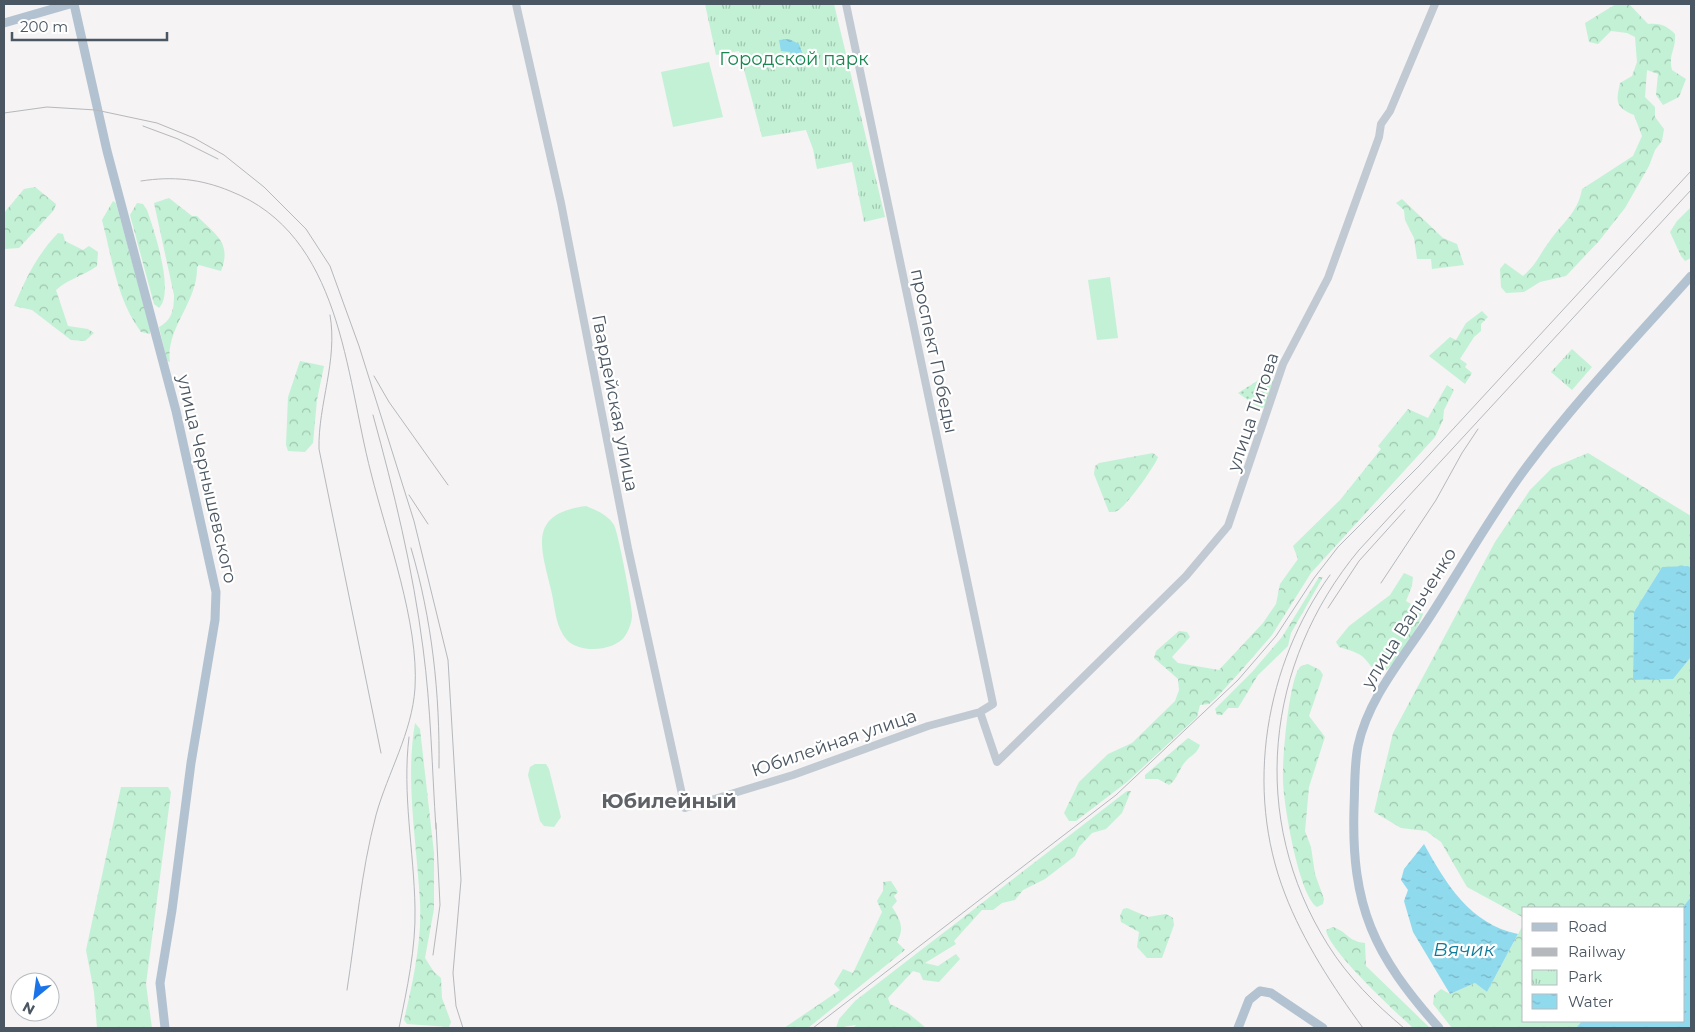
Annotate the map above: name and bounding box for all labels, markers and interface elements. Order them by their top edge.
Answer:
scale bar [12,10,168,42]
text: 200 m [20,17,68,36]
park label: Городской парк [719,48,869,70]
street label: проспект Победы [906,267,962,435]
street label: Гвардейская улица [587,313,643,493]
street label: улица Титова [1222,350,1284,475]
street label: улица Чернышевского [172,371,242,586]
street label: улица Вальченко [1356,543,1461,693]
street label: Юбилейная улица [749,704,919,782]
district label: Юбилейный [601,789,737,813]
legend [1522,907,1685,1022]
text: Road [1568,917,1607,936]
water label: Вячик [1433,938,1496,961]
text: Railway [1568,942,1626,961]
text: Park [1568,967,1602,986]
north arrow [10,972,60,1022]
text: Water [1568,992,1614,1011]
text: N [19,998,38,1019]

